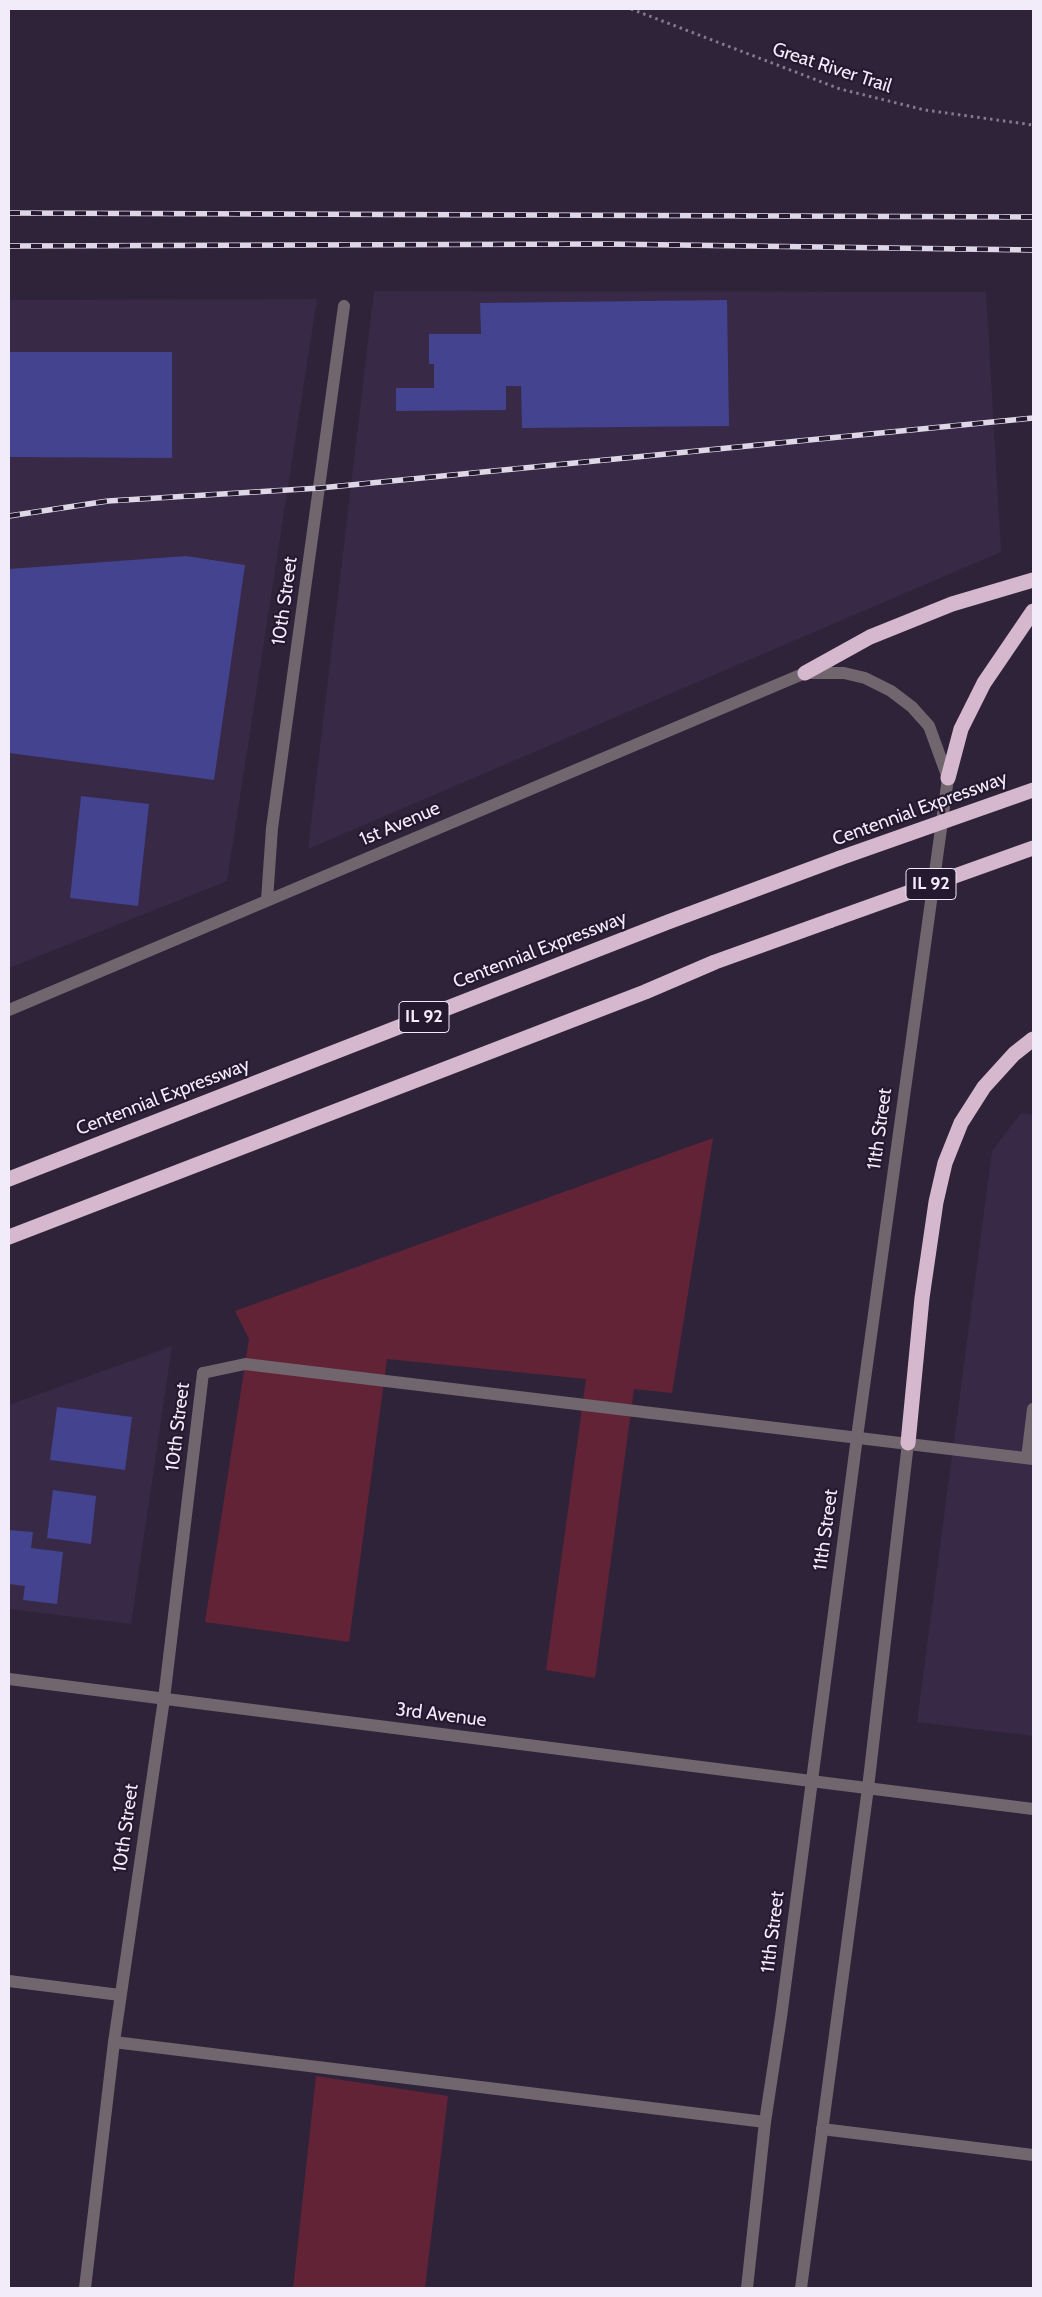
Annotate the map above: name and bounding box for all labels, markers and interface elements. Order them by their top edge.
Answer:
street label: Great River Trail [769,38,895,98]
street label: 10th Street [267,555,303,647]
street label: Centennial Expressway [830,767,1010,851]
street label: 1st Avenue [356,797,444,851]
road number: IL 92 [906,869,956,900]
street label: Centennial Expressway [450,906,630,994]
road number: IL 92 [399,1002,449,1032]
street label: Centennial Expressway [73,1053,253,1141]
street label: 11th Street [863,1087,897,1171]
street label: 10th Street [161,1381,195,1473]
street label: 11th Street [809,1488,843,1572]
street label: 3rd Avenue [394,1698,488,1732]
street label: 10th Street [108,1782,144,1874]
street label: 11th Street [757,1890,789,1974]

